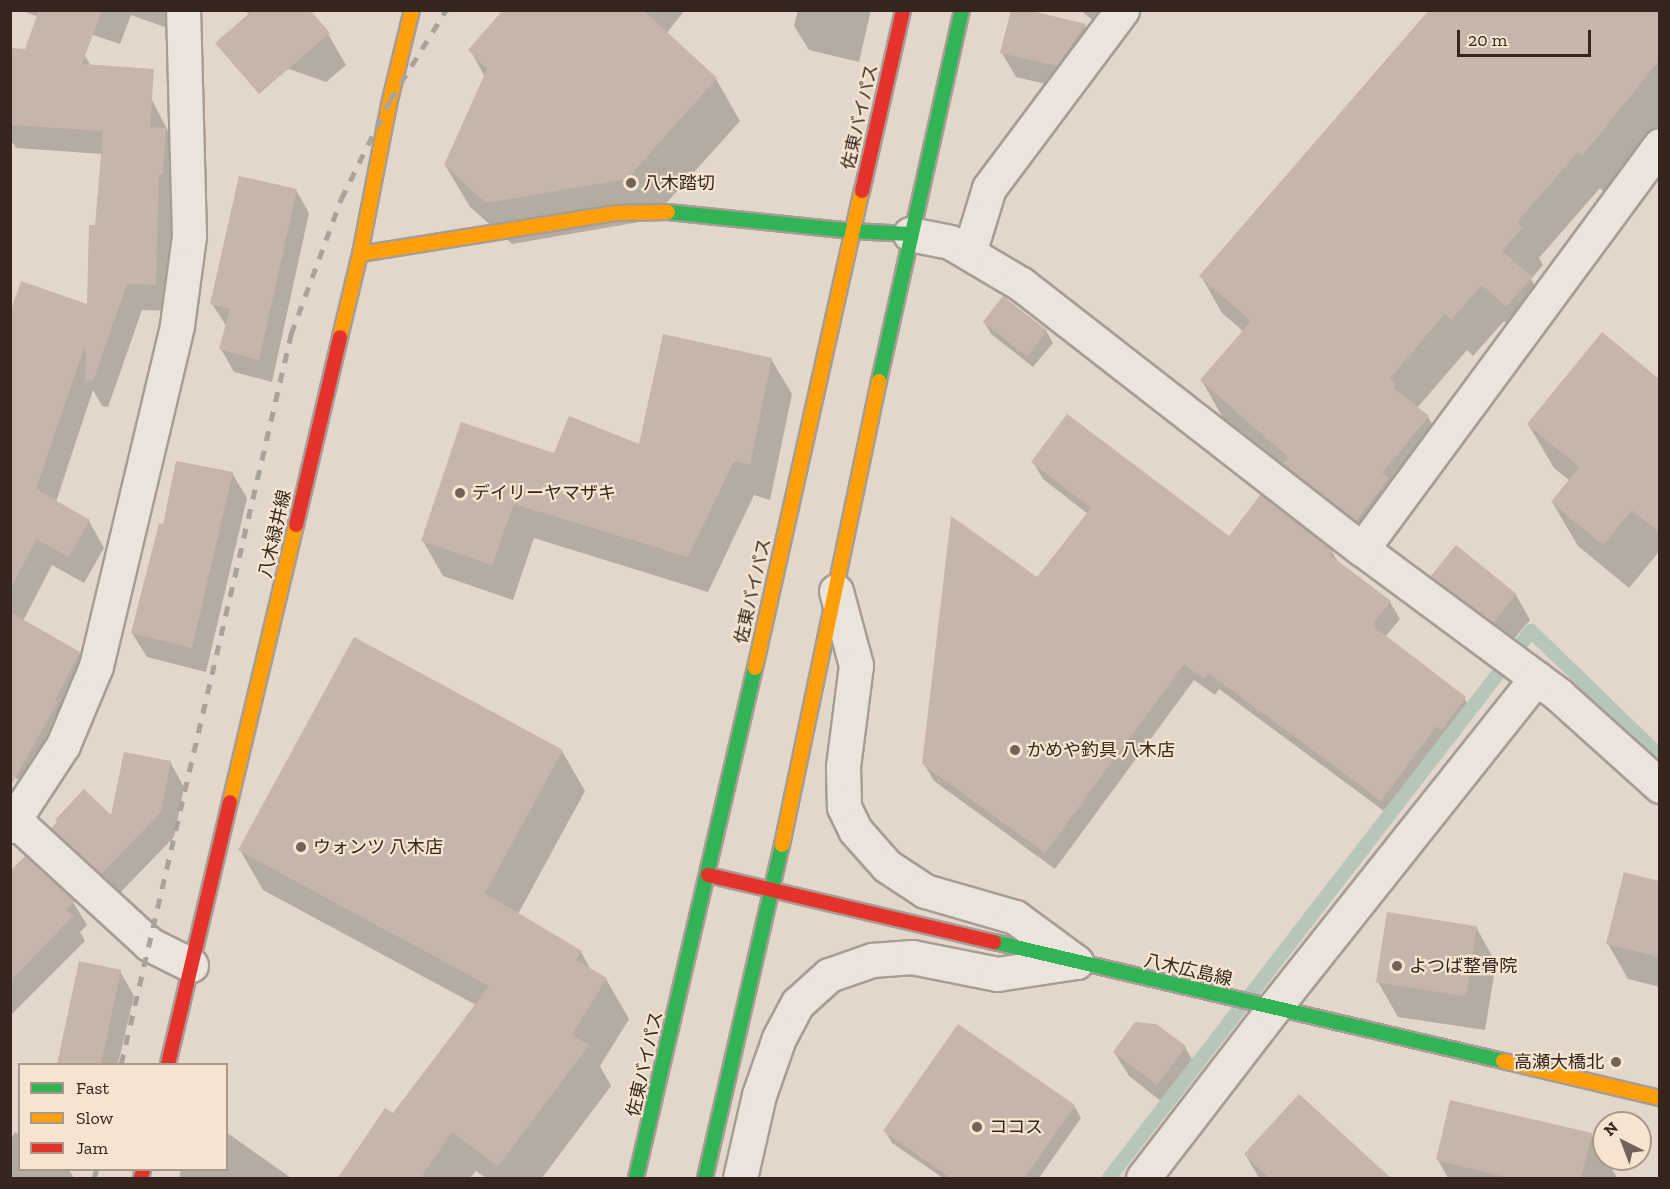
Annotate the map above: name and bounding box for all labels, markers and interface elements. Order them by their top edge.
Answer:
scale bar [1460,18,1594,56]
text: 20 m [1468,29,1507,51]
street label: 佐東バイパス [837,62,883,172]
place label: 八木踏切 [643,172,715,194]
marker: 八木踏切 [624,176,638,190]
place label: デイリーヤマザキ [472,482,616,504]
marker: デイリーヤマザキ [453,486,467,500]
street label: 八木緑井線 [254,488,296,580]
street label: 佐東バイパス [730,536,776,646]
place label: かめや釣具 八木店 [1027,739,1175,761]
marker: かめや釣具 八木店 [1008,743,1022,757]
place label: ウォンツ 八木店 [313,836,443,858]
marker: ウォンツ 八木店 [294,840,308,854]
street label: 八木広島線 [1142,949,1234,991]
place label: よつば整骨院 [1409,955,1517,977]
marker: よつば整骨院 [1390,959,1404,973]
street label: 佐東バイパス [622,1009,668,1119]
place label: 高瀬大橋北 [1514,1051,1604,1073]
marker: 高瀬大橋北 [1609,1055,1623,1069]
legend [18,1063,228,1171]
text: Fast [76,1077,109,1099]
text: Slow [76,1107,113,1129]
north arrow [1592,1111,1652,1171]
place label: ココス [989,1116,1043,1138]
text: N [1600,1118,1622,1140]
marker: ココス [970,1120,984,1134]
text: Jam [76,1137,108,1159]

